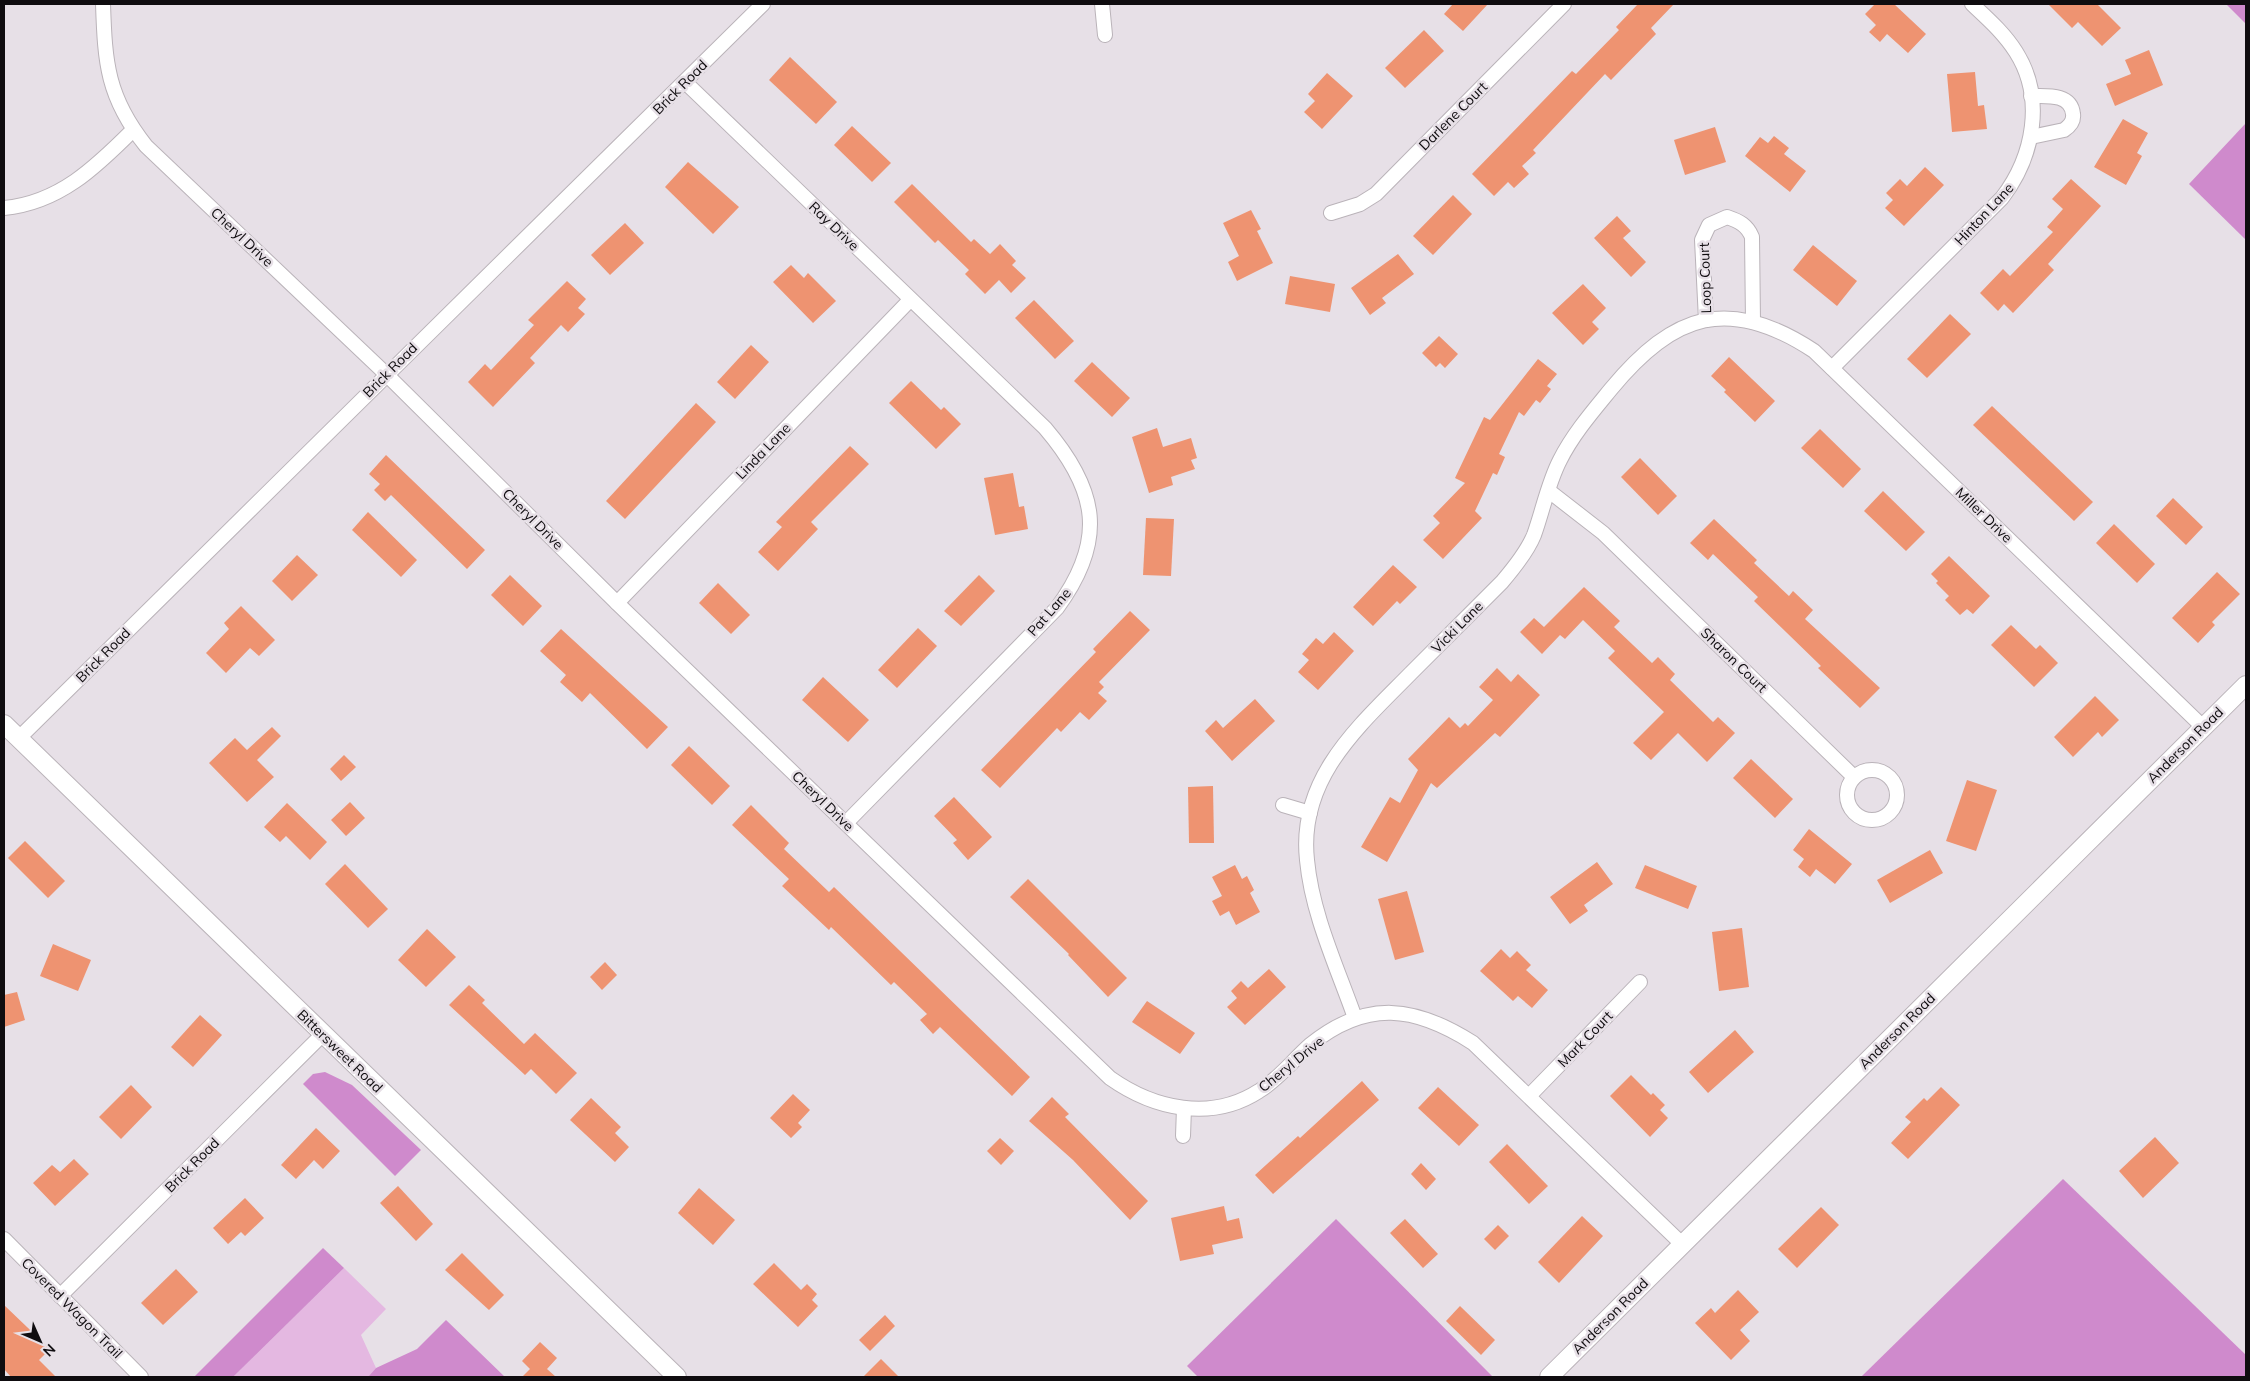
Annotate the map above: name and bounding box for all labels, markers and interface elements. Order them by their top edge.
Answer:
street label: Brick Road [649,56,711,118]
street label: Darlene Court [1415,78,1491,154]
street label: Hinton Lane [1951,179,2017,249]
street label: Ray Drive [805,198,863,254]
street label: Cheryl Drive [207,203,277,271]
street label: Loop Court [1695,242,1715,314]
street label: Brick Road [359,339,421,401]
street label: Linda Lane [732,419,794,483]
street label: Miller Drive [1952,483,2016,547]
street label: Cheryl Drive [499,485,567,553]
street label: Pat Lane [1023,584,1075,640]
street label: Vicki Lane [1427,597,1487,657]
street label: Brick Road [72,624,134,686]
street label: Sharon Court [1697,624,1771,696]
street label: Anderson Road [2143,703,2227,787]
street label: Cheryl Drive [788,767,858,835]
street label: Anderson Road [1855,989,1939,1073]
street label: Bittersweet Road [293,1006,387,1096]
street label: Mark Court [1554,1007,1617,1071]
street label: Cheryl Drive [1255,1032,1327,1096]
street label: Brick Road [161,1134,223,1196]
street label: Covered Wagon Trail [18,1254,126,1362]
street label: Anderson Road [1568,1274,1652,1358]
north arrow [15,1316,65,1366]
text: N [39,1340,59,1360]

